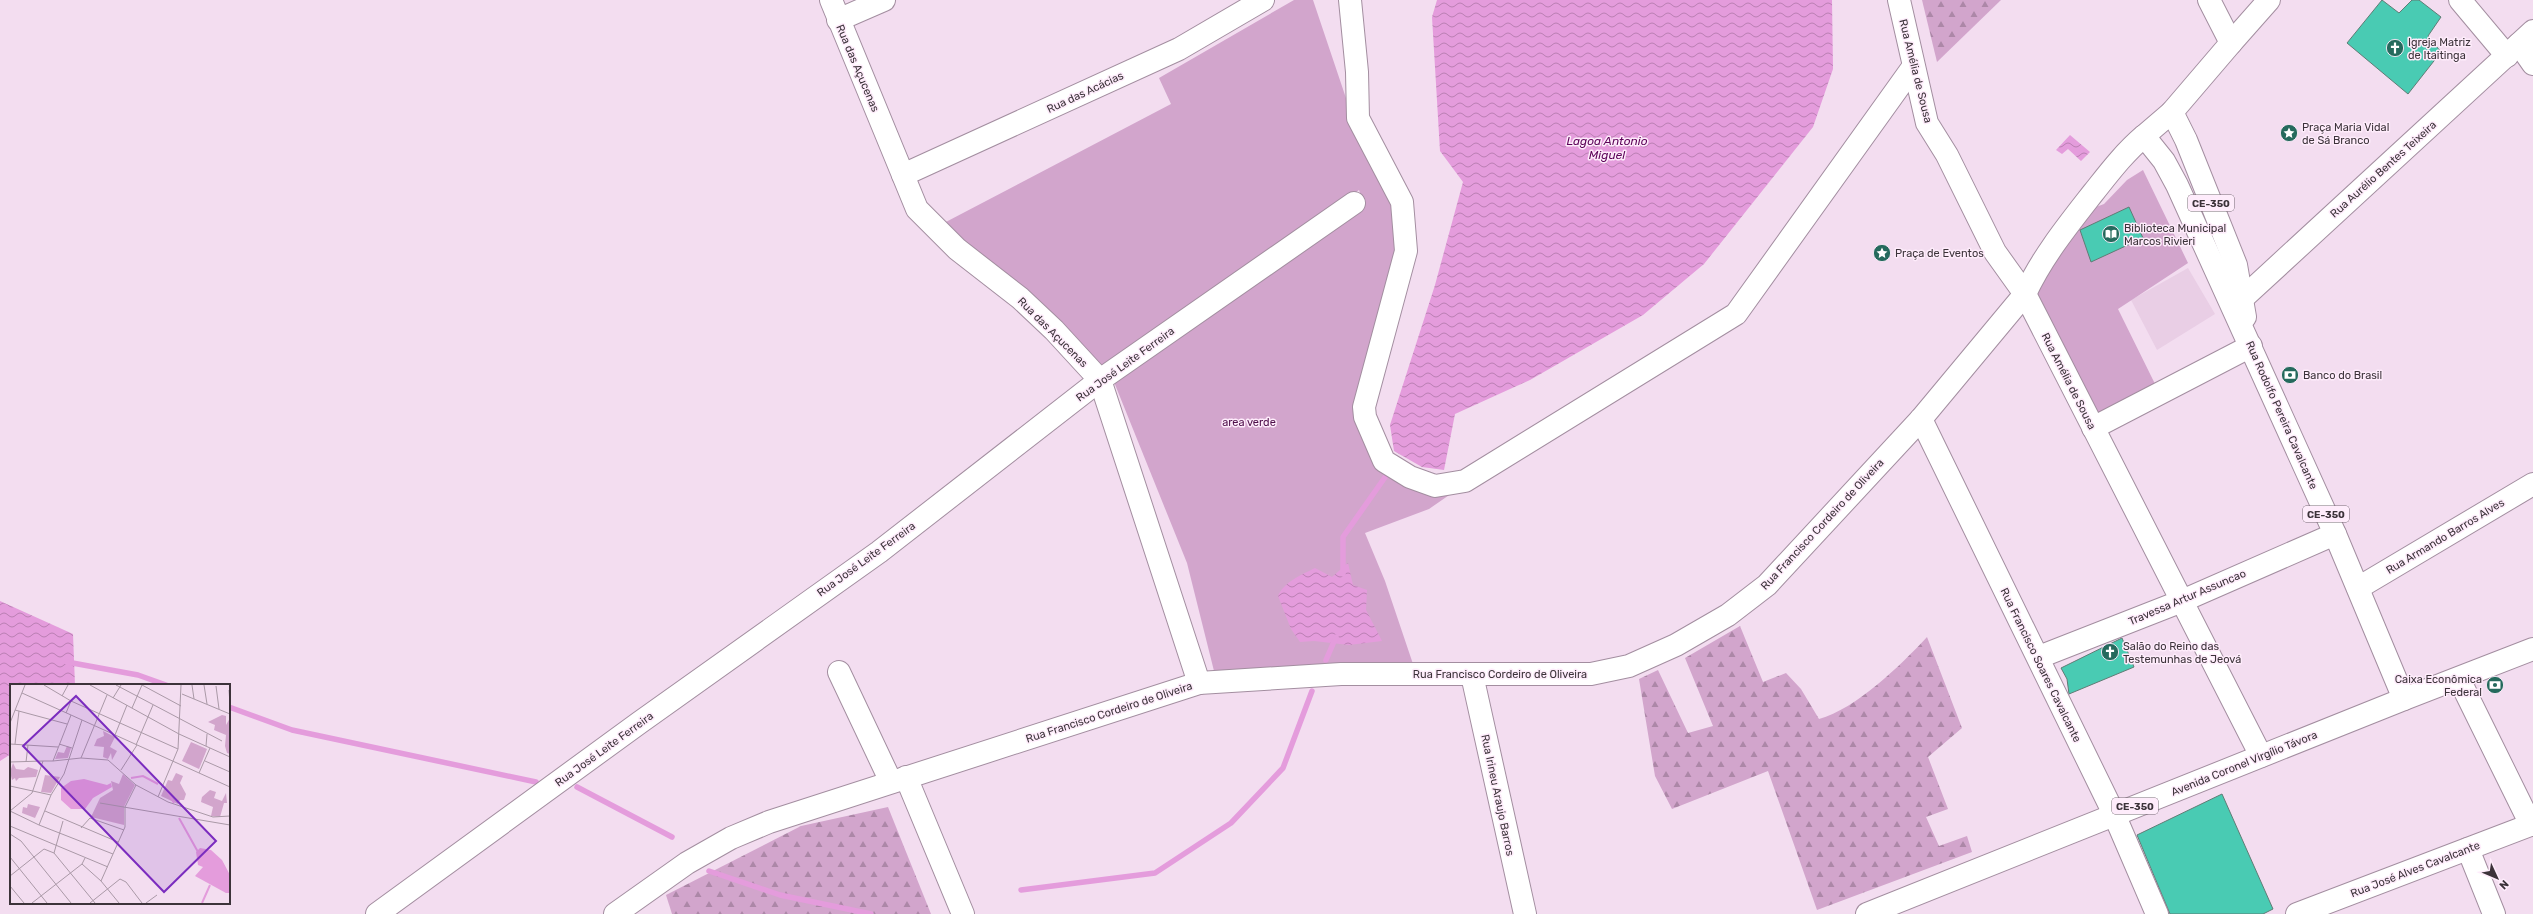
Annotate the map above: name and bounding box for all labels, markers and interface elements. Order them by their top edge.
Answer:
street label: Rua Amélia de Sousa [1896,18,1935,124]
street label: Rua das Açucenas [833,22,882,114]
place label: Igreja Matriz de Itaitinga [2408,36,2471,62]
church icon: Igreja Matriz de Itaitinga [2385,38,2405,58]
street label: Rua das Acácias [1045,69,1126,116]
street label: Rua Aurélio Bentes Teixeira [2328,118,2439,220]
place label: Praça Maria Vidal de Sá Branco [2302,121,2389,147]
place icon: Praça Maria Vidal de Sá Branco [2279,123,2299,143]
water label: Lagoa Antonio Miguel [1566,134,1648,162]
road number: CE-350 [2188,195,2234,211]
place label: Biblioteca Municipal Marcos Rivieri [2124,222,2226,248]
library icon: Biblioteca Municipal Marcos Rivieri [2101,224,2121,244]
place icon: Praça de Eventos [1872,243,1892,263]
place label: Praça de Eventos [1895,247,1984,260]
street label: Rua das Açucenas [1015,295,1091,370]
street label: Rua José Leite Ferreira [1074,324,1177,404]
street label: Rua Amélia de Sousa [2039,331,2099,432]
street label: Rua Rodolfo Pereira Cavalcante [2243,339,2320,491]
bank icon: Banco do Brasil [2280,365,2300,385]
place label: Banco do Brasil [2303,369,2382,382]
park label: area verde [1222,416,1276,429]
street label: Rua Francisco Cordeiro de Oliveira [1758,456,1887,593]
street label: Rua Armando Barros Alves [2384,496,2507,577]
road number: CE-350 [2303,506,2349,522]
street label: Rua José Leite Ferreira [815,519,918,599]
street label: Travessa Artur Assuncao [2126,567,2248,628]
street label: Rua Francisco Soares Cavalcante [1997,586,2084,744]
place label: Salão do Reino das Testemunhas de Jeová [2123,640,2241,666]
church icon: Salão do Reino das Testemunhas de Jeová [2100,642,2120,662]
street label: Rua Francisco Cordeiro de Oliveira [1413,668,1587,681]
place label: Caixa Econômica Federal [2395,673,2482,699]
bank icon: Caixa Econômica Federal [2485,675,2505,695]
street label: Rua Francisco Cordeiro de Oliveira [1024,679,1194,746]
inset map [10,684,230,904]
street label: Rua José Leite Ferreira [553,709,656,789]
street label: Avenida Coronel Virgílio Távora [2169,728,2319,799]
street label: Rua Irineu Araujo Barros [1478,733,1517,857]
road number: CE-350 [2112,798,2158,814]
street label: Rua José Alves Cavalcante [2349,839,2482,900]
north arrow [2477,858,2517,898]
text: N [2496,877,2511,892]

